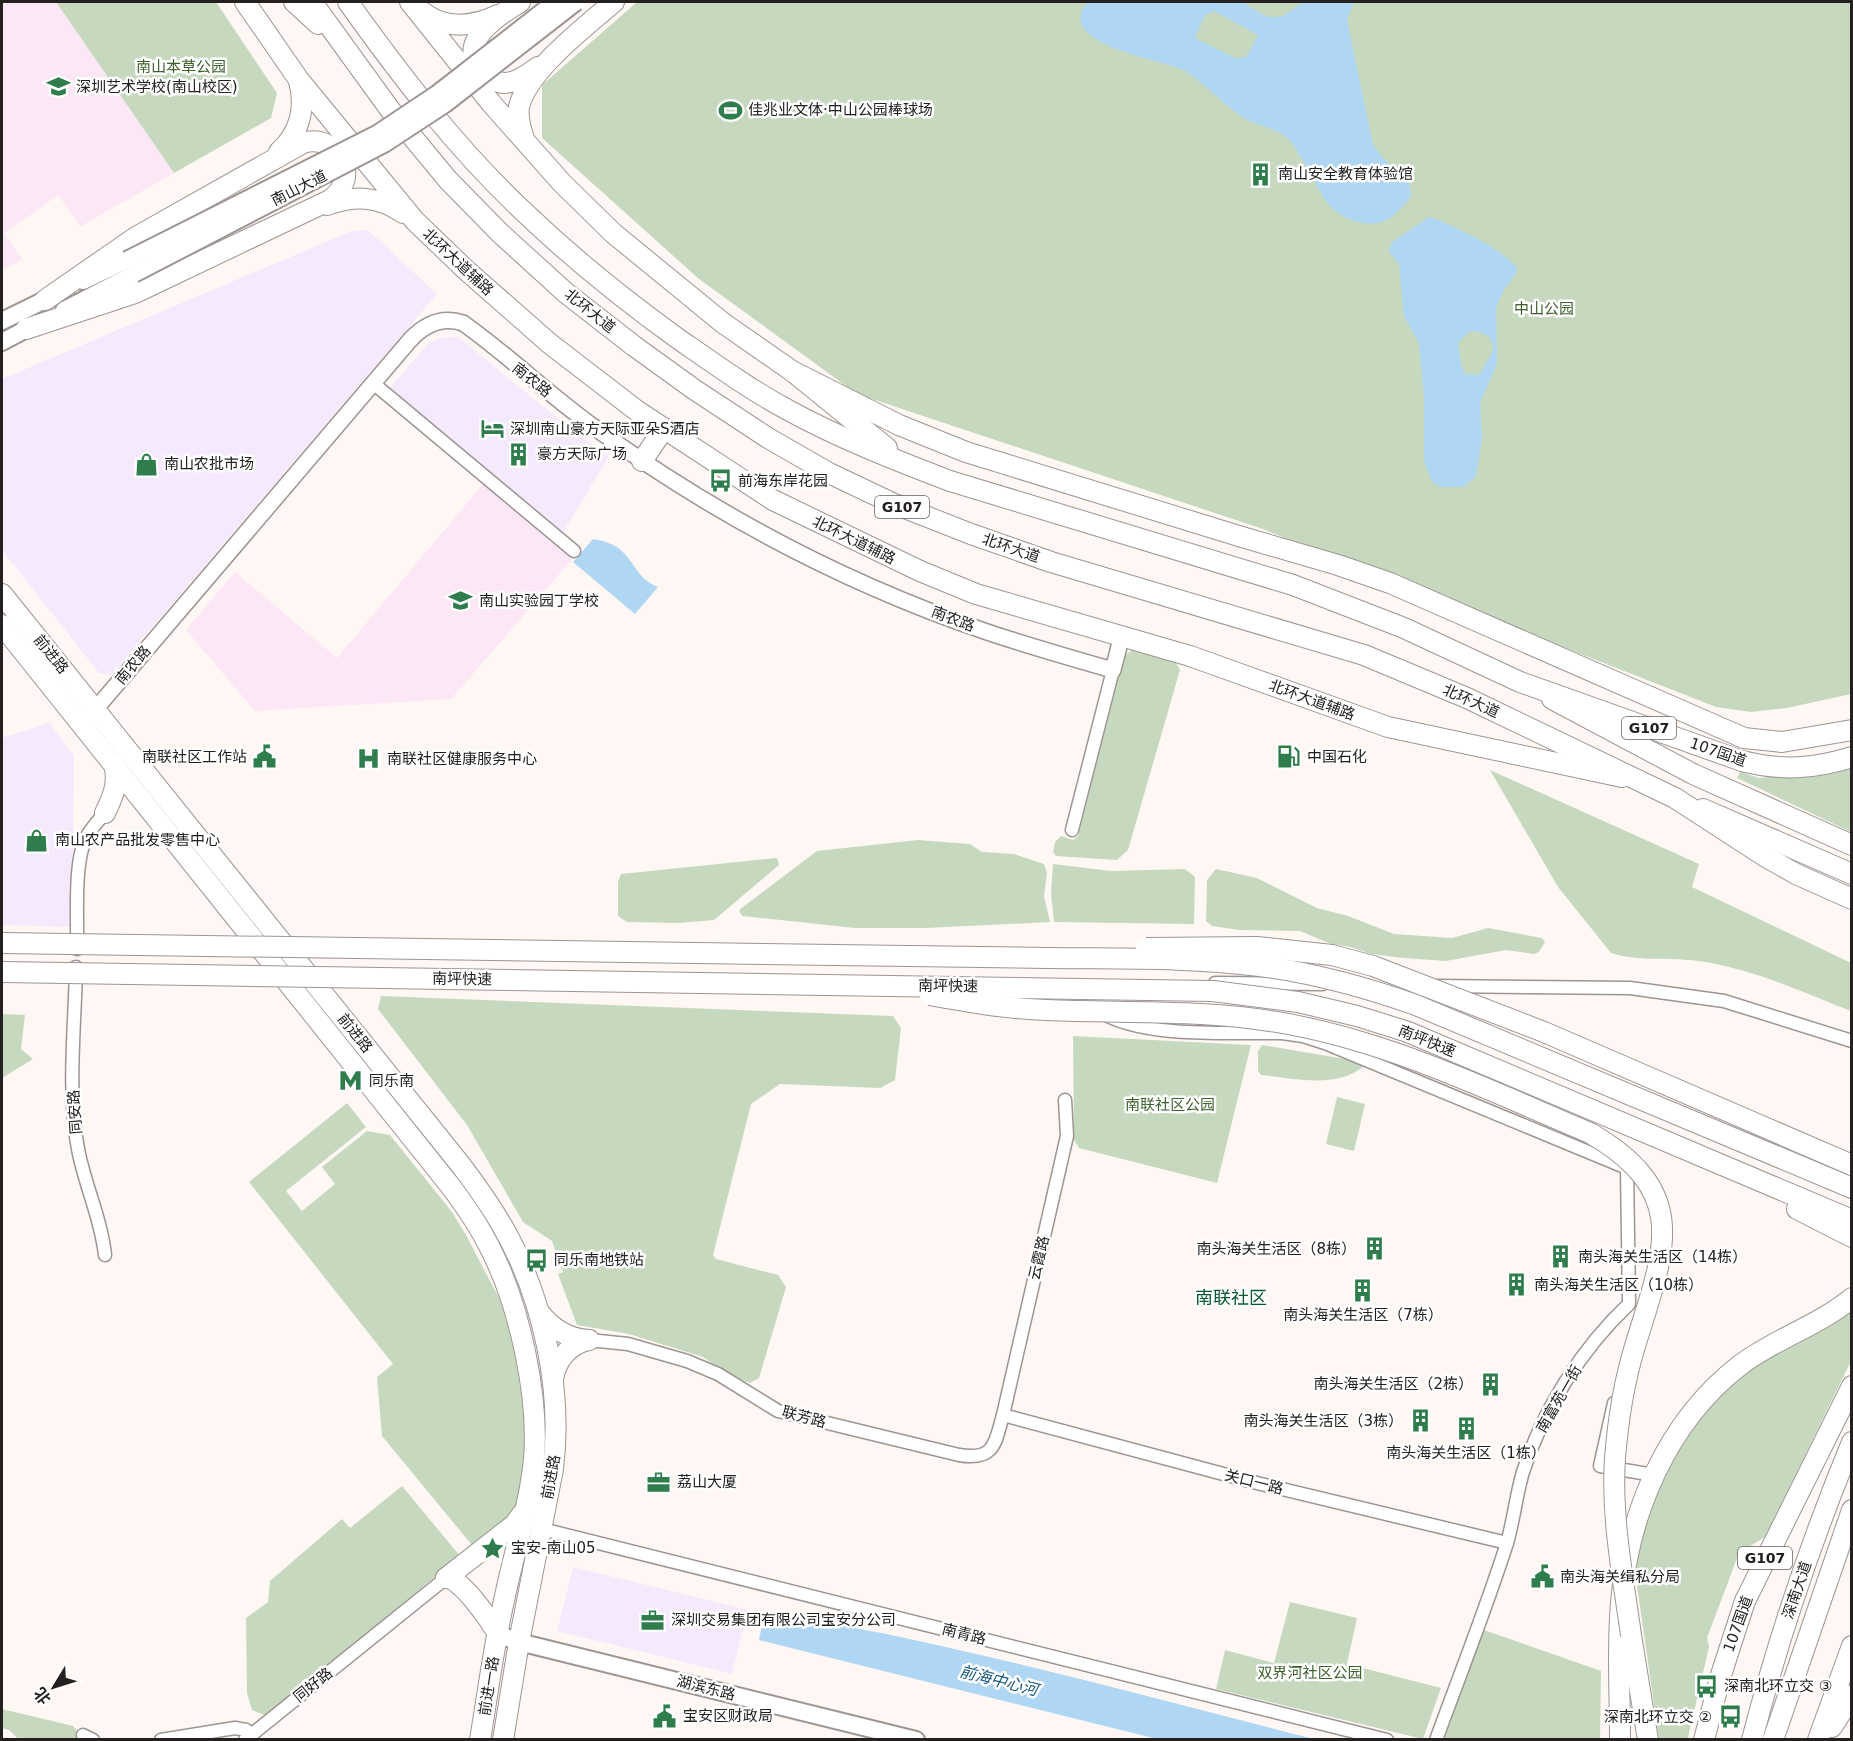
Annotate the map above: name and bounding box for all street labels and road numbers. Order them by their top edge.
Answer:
street label: 南山大道 [268,166,330,210]
street label: 北环大道辅路 [419,225,497,299]
street label: 北环大道 [561,285,619,337]
street label: 南农路 [509,359,555,401]
road number: G107 [875,496,929,518]
street label: 北环大道辅路 [810,512,898,568]
street label: 北环大道 [980,530,1042,566]
street label: 南农路 [929,603,977,635]
street label: 前进路 [30,631,72,677]
street label: 南农路 [112,642,154,688]
street label: 北环大道辅路 [1267,676,1357,724]
street label: 北环大道 [1440,681,1502,721]
road number: G107 [1622,717,1676,739]
street label: 107国道 [1687,734,1749,770]
street label: 南坪快速 [432,969,492,989]
street label: 南坪快速 [918,976,978,996]
street label: 前进路 [334,1010,376,1056]
street label: 南坪快速 [1396,1021,1458,1061]
street label: 同安路 [64,1089,86,1135]
street label: 云霞路 [1025,1234,1053,1282]
street label: 南富苑一街 [1532,1362,1586,1436]
street label: 联芳路 [780,1402,828,1432]
street label: 前进路 [538,1453,564,1501]
street label: 关口一路 [1223,1466,1285,1498]
road number: G107 [1738,1547,1792,1569]
street label: 深南大道 [1779,1559,1815,1621]
street label: 107国道 [1720,1593,1756,1655]
street label: 南青路 [940,1620,988,1648]
street label: 前进一路 [475,1655,503,1717]
street label: 同好路 [290,1664,336,1706]
street label: 湖滨东路 [675,1672,737,1704]

